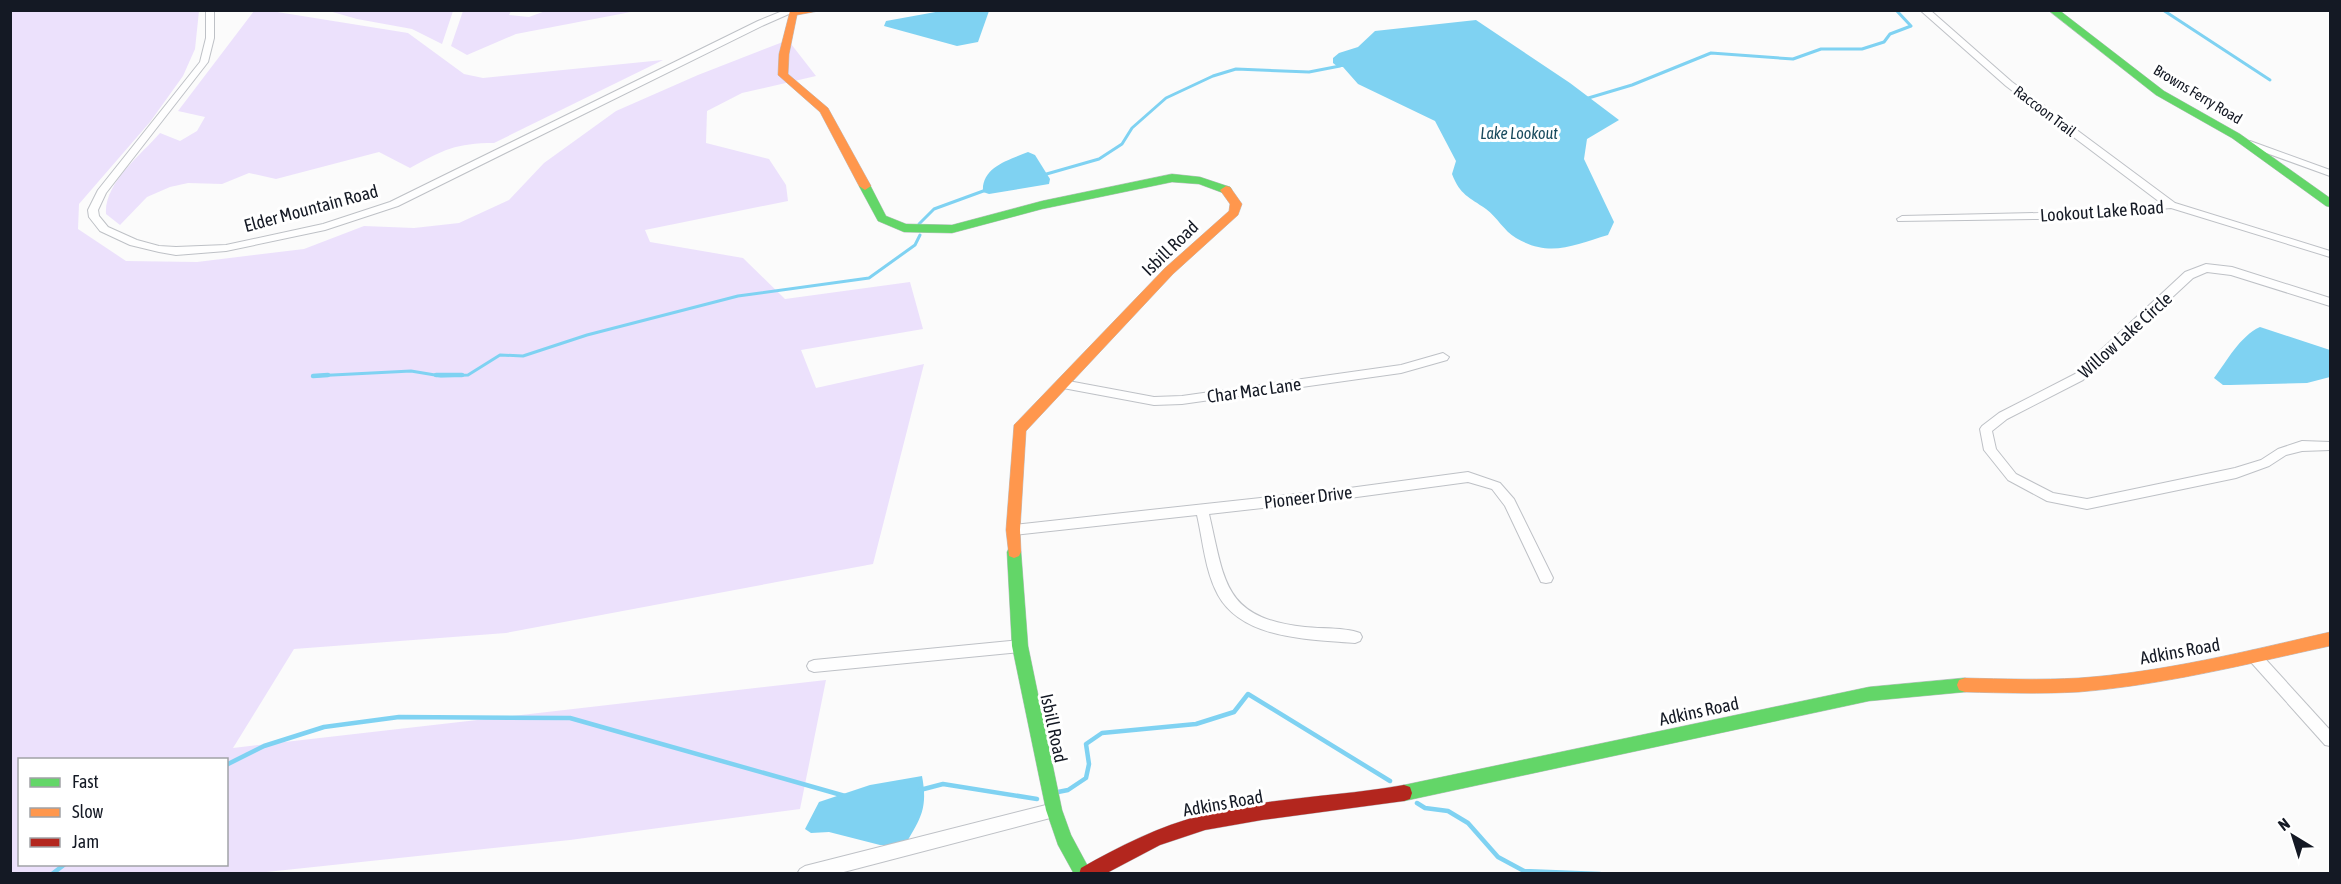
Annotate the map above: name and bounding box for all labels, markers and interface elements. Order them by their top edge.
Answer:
street label: Browns Ferry Road [2151,61,2245,127]
street label: Raccoon Trail [2011,82,2079,140]
water label: Lake Lookout [1480,124,1558,142]
street label: Elder Mountain Road [242,180,380,236]
street label: Lookout Lake Road [2039,196,2165,226]
street label: Isbill Road [1138,216,1202,280]
street label: Willow Lake Circle [2074,288,2176,382]
street label: Char Mac Lane [1206,373,1302,407]
street label: Pioneer Drive [1263,481,1353,513]
street label: Adkins Road [2138,634,2222,668]
street label: Isbill Road [1036,692,1072,764]
street label: Adkins Road [1657,692,1741,730]
legend [18,758,228,866]
text: Fast [72,771,99,792]
street label: Adkins Road [1181,786,1265,820]
text: Slow [72,801,103,822]
north arrow [2263,806,2323,866]
text: N [2274,814,2293,834]
text: Jam [72,831,99,852]

